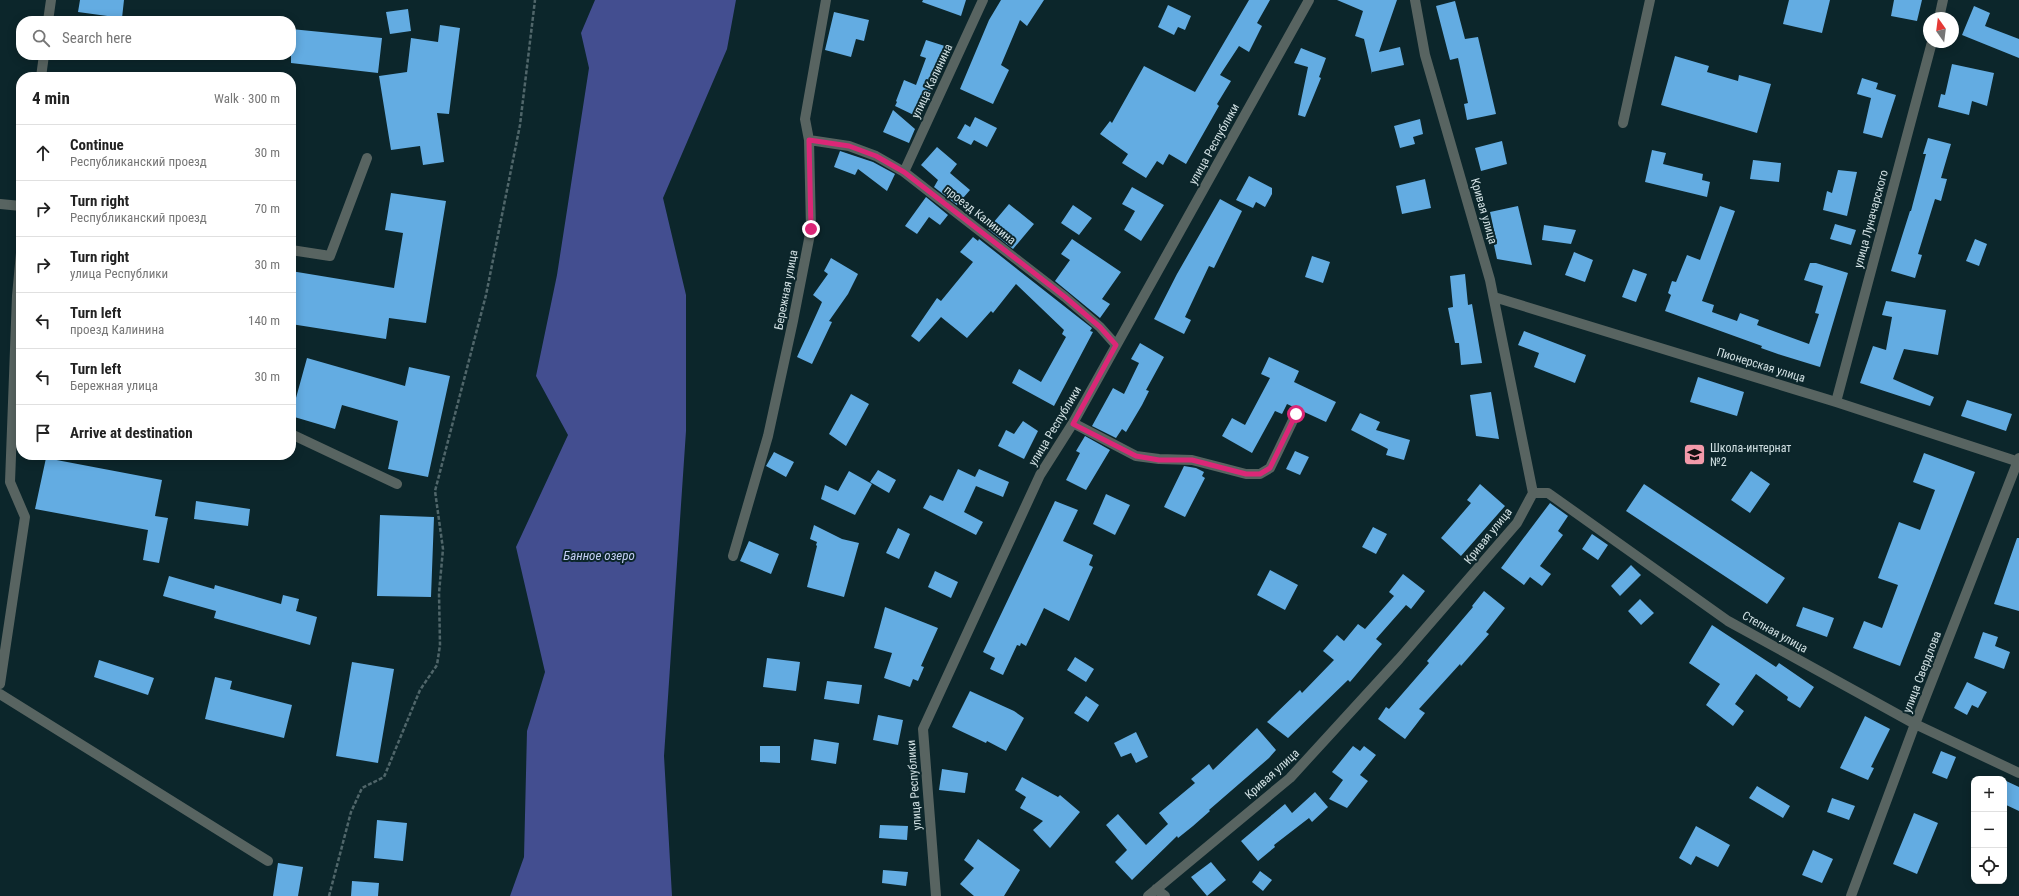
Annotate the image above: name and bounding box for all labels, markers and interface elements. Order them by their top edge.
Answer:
north arrow [1923,12,1959,48]
search box [16,16,296,60]
icon: search [30,27,52,49]
text: Search here [62,29,132,47]
street label: улица Калинина [909,41,955,120]
text: 4 min [32,88,70,108]
text: Walk · 300 m [214,91,280,106]
street label: улица Республики [1186,101,1242,187]
text: Continue [70,136,124,154]
icon: ahead [32,142,54,164]
text: 30 m [254,145,280,160]
text: Республиканский проезд [70,154,207,169]
street label: улица Луначарского [1851,168,1891,270]
street label: Кривая улица [1468,176,1500,246]
street label: проезд Калинина [941,183,1019,247]
text: Turn right [70,192,129,210]
icon: right [32,198,54,220]
text: 70 m [254,201,280,216]
text: Республиканский проезд [70,210,207,225]
route end [802,220,820,238]
text: Turn right [70,248,129,266]
street label: Бережная улица [771,249,801,331]
icon: right [32,254,54,276]
text: 30 m [254,257,280,272]
text: улица Республики [70,266,168,281]
text: Turn left [70,304,121,322]
icon: left [32,310,54,332]
text: 140 m [248,313,280,328]
text: проезд Калинина [70,322,164,337]
street label: Пионерская улица [1715,345,1807,385]
text: Turn left [70,360,121,378]
icon: left [32,366,54,388]
text: 30 m [254,369,280,384]
text: Бережная улица [70,378,158,393]
street label: улица Республики [1026,384,1084,468]
route start [1287,405,1305,423]
icon: arrive [32,422,54,444]
text: Arrive at destination [70,424,193,442]
place label: Школа-интернат №2 [1710,441,1791,469]
school or university icon: Школа-интернат №2 [1682,442,1708,468]
street label: Кривая улица [1461,505,1515,567]
water label: Банное озеро [563,548,635,563]
street label: Степная улица [1740,608,1810,656]
street label: улица Свердлова [1900,629,1944,715]
street label: улица Республики [904,739,924,831]
street label: Кривая улица [1242,746,1302,802]
map controls [1971,776,2007,884]
button: + [1971,776,2007,812]
button: − [1971,812,2007,848]
button: locate [1971,848,2007,884]

